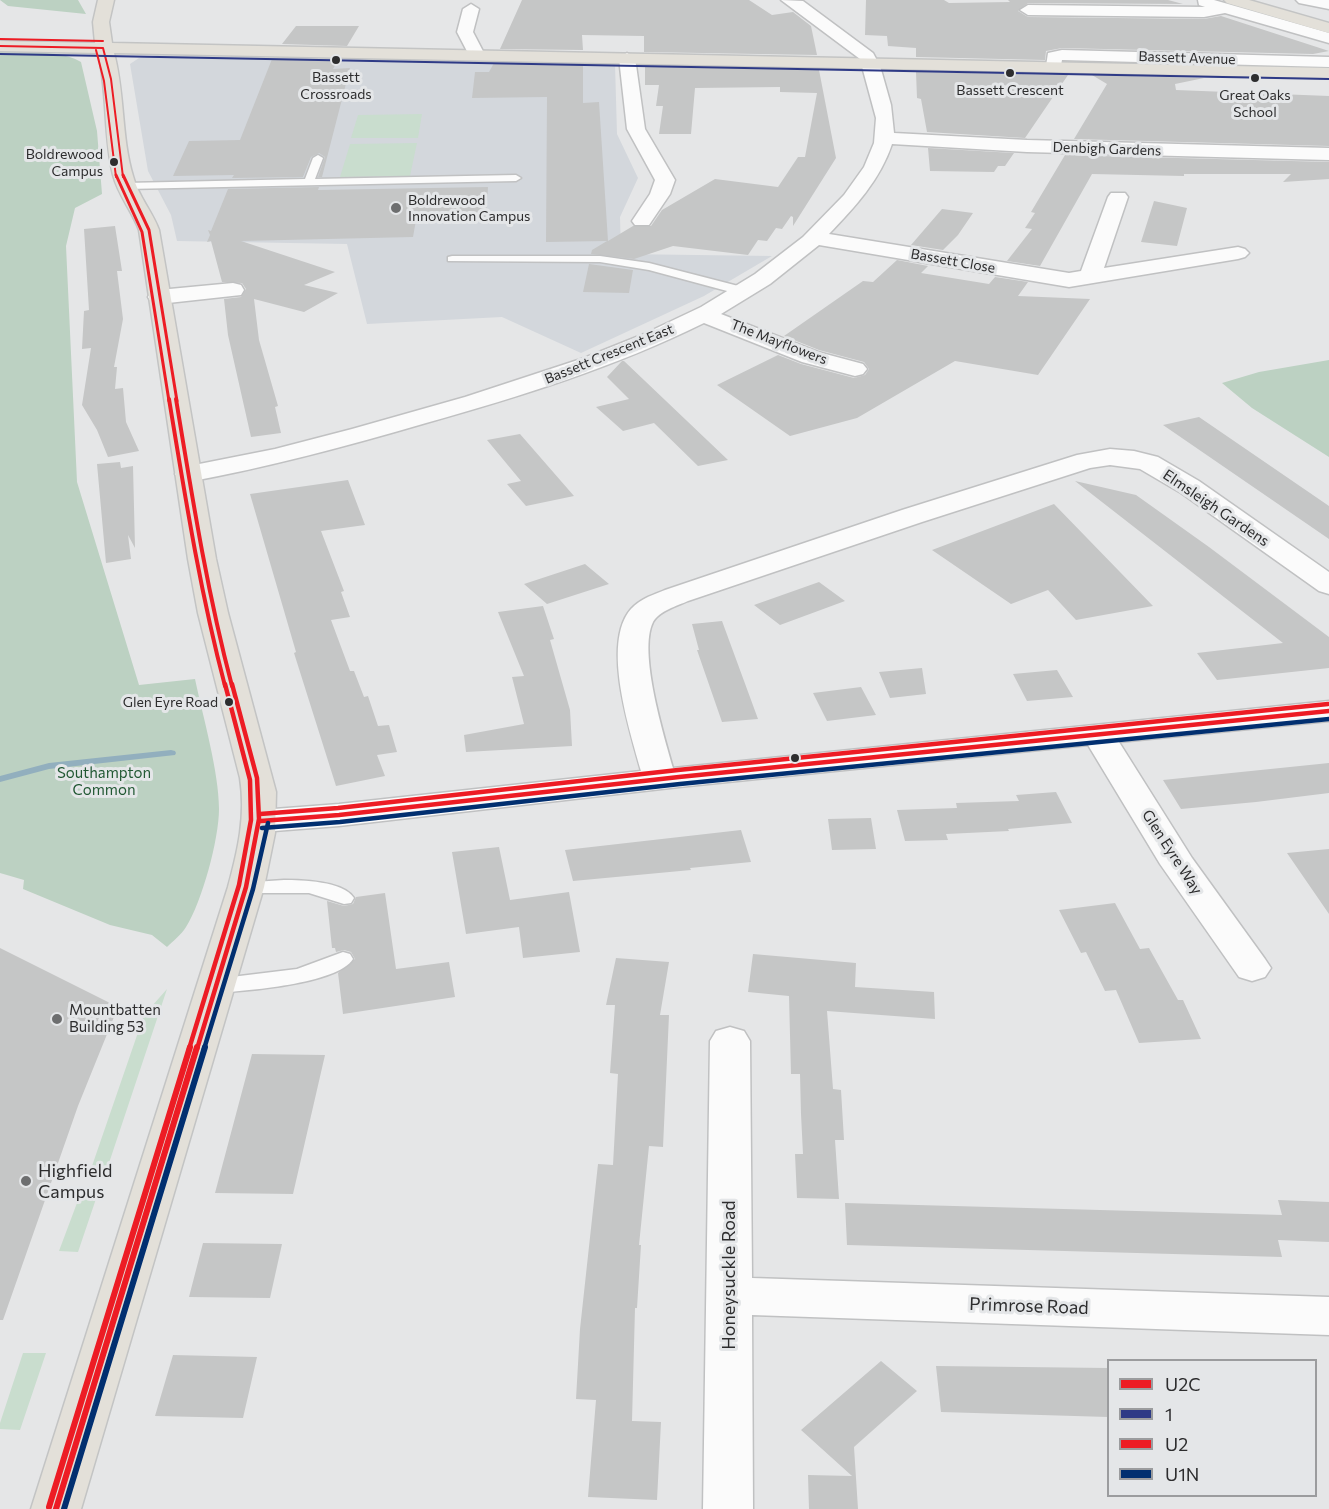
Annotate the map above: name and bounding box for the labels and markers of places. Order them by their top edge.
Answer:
marker: Bassett Crossroads [330,54,342,66]
marker: Bassett Crescent [1004,67,1016,79]
place label: Bassett Crossroads [300,69,372,102]
marker: Great Oaks School [1249,72,1261,84]
place label: Bassett Crescent [956,82,1064,98]
place label: Great Oaks School [1219,87,1291,120]
place label: Boldrewood Campus [26,146,103,178]
marker: Boldrewood Campus [108,156,120,168]
place label: Boldrewood Innovation Campus [408,192,530,225]
marker: Boldrewood Innovation Campus [389,201,403,215]
place label: Glen Eyre Road [123,694,218,710]
marker: Glen Eyre Road [223,696,235,708]
unlabelled marker [789,752,801,764]
place label: Mountbatten Building 53 [69,1001,161,1036]
marker: Mountbatten Building 53 [50,1012,64,1026]
place label: Highfield Campus [38,1160,112,1202]
marker: Highfield Campus [19,1174,33,1188]

